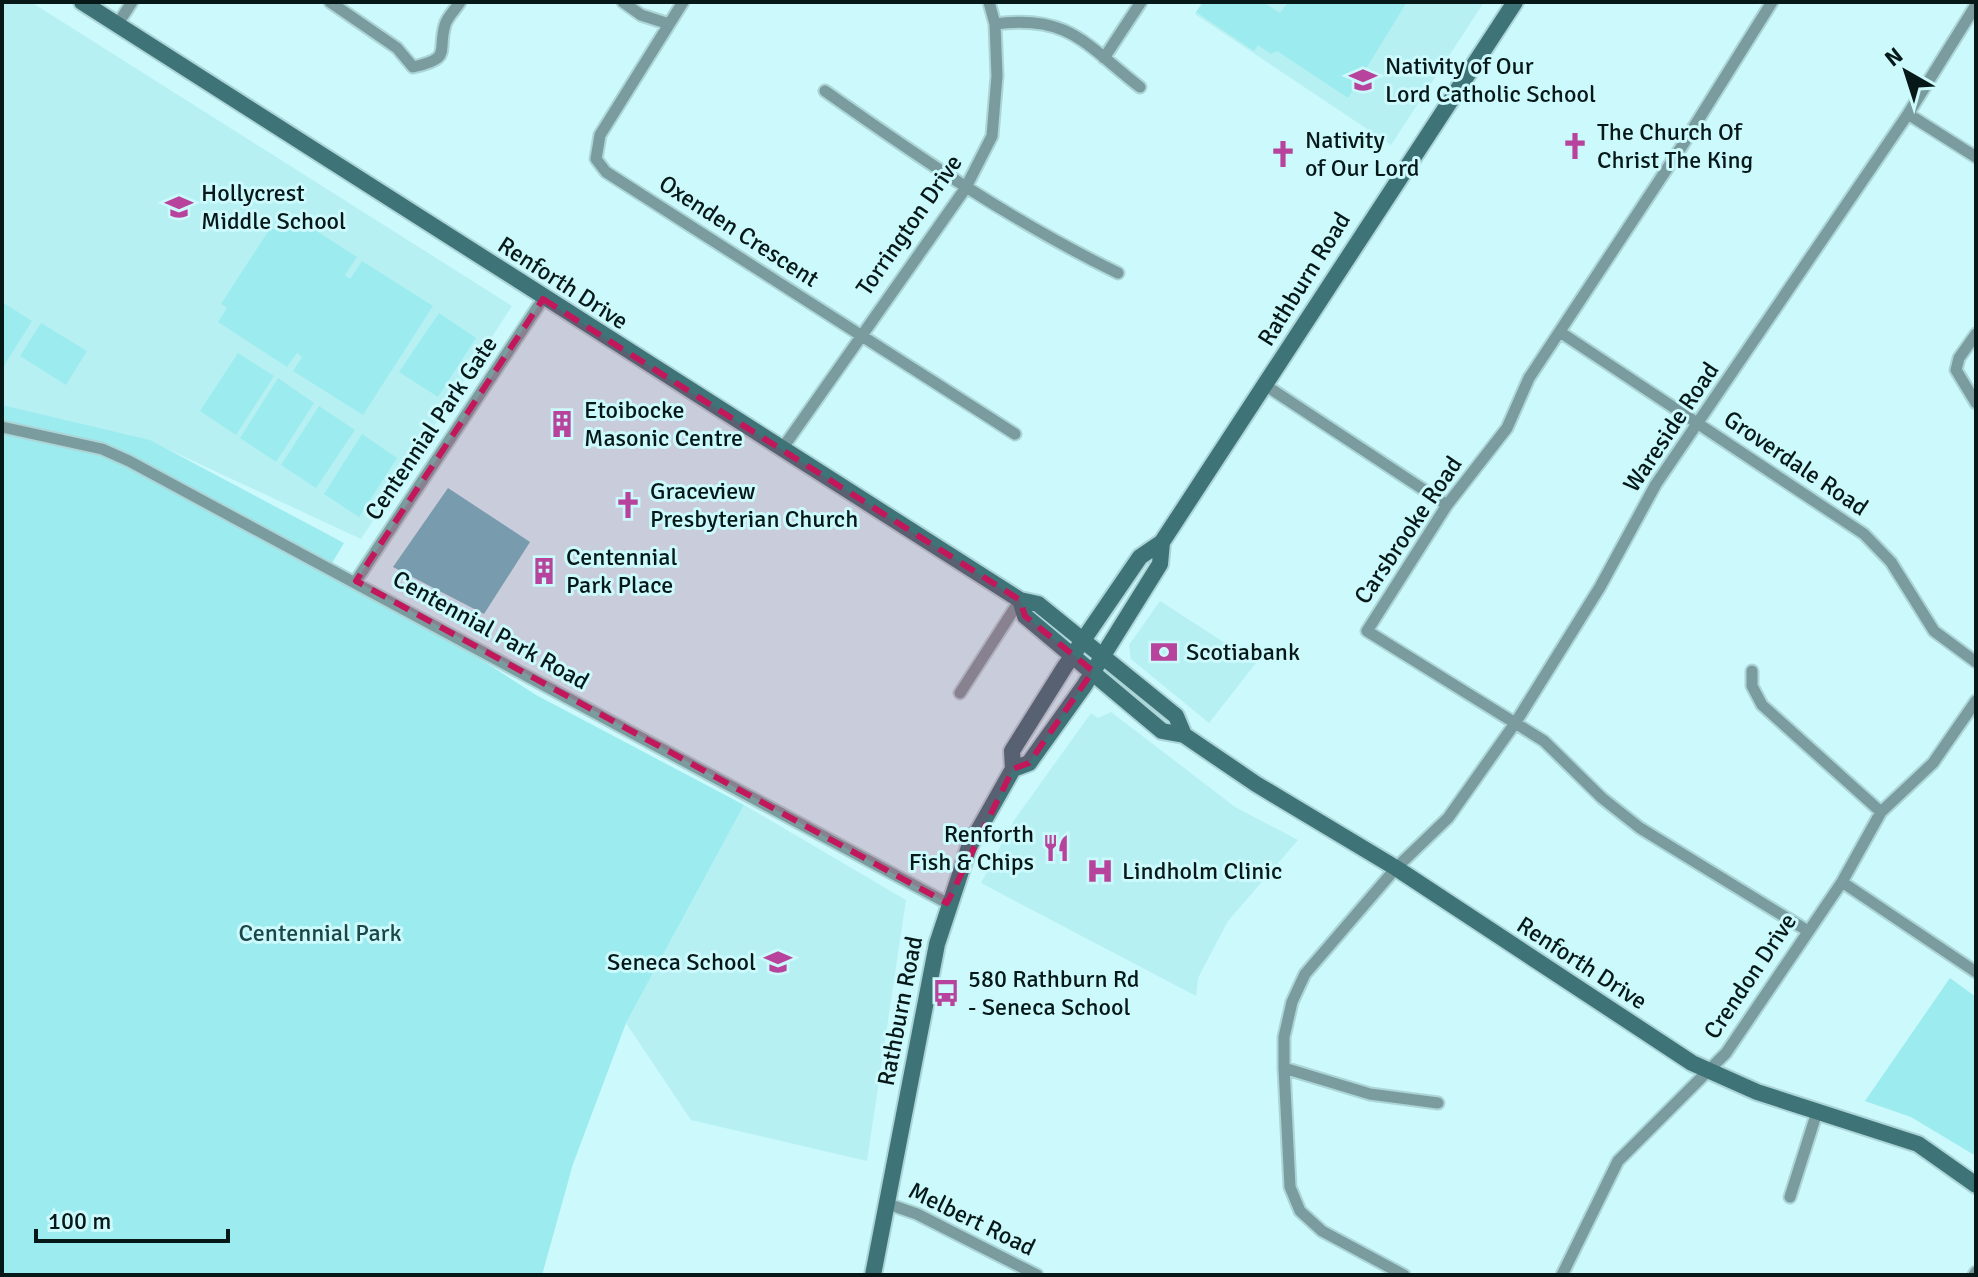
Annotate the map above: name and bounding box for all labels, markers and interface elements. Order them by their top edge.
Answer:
north arrow [1866,32,1946,112]
text: N [1879,42,1908,72]
place label: Nativity of Our Lord Catholic School [1385,51,1596,109]
school or university icon: Nativity of Our Lord Catholic School [1348,65,1378,95]
place label: The Church Of Christ The King [1597,117,1753,175]
place label: Nativity of Our Lord [1305,125,1419,183]
church icon: The Church Of Christ The King [1560,131,1590,161]
church icon: Nativity of Our Lord [1268,139,1298,169]
street label: Torrington Drive [849,149,969,301]
street label: Oxenden Crescent [654,168,824,294]
place label: Hollycrest Middle School [201,178,346,236]
school or university icon: Hollycrest Middle School [164,192,194,222]
street label: Rathburn Road [1251,207,1357,351]
street label: Renforth Drive [492,230,634,336]
street label: Centennial Park Gate [358,330,504,526]
street label: Wareside Road [1616,356,1726,498]
place label: Etoibocke Masonic Centre [584,395,743,453]
street label: Groverdale Road [1718,404,1874,522]
building icon: Etoibocke Masonic Centre [547,409,577,439]
street label: Carsbrooke Road [1347,450,1469,610]
place label: Graceview Presbyterian Church [650,476,858,534]
church icon: Graceview Presbyterian Church [613,490,643,520]
place label: Centennial Park Place [566,542,678,600]
building icon: Centennial Park Place [529,556,559,586]
street label: Centennial Park Road [388,564,594,696]
bank icon: Scotiabank [1149,637,1179,667]
place label: Scotiabank [1186,637,1300,667]
place label: Renforth Fish & Chips [909,819,1034,877]
restaurant icon: Renforth Fish & Chips [1041,833,1071,863]
hospital icon: Lindholm Clinic [1085,856,1115,886]
place label: Lindholm Clinic [1122,856,1282,886]
street label: Crendon Drive [1697,907,1803,1045]
street label: Renforth Drive [1511,910,1653,1016]
park label: Centennial Park [239,918,401,948]
street label: Rathburn Road [871,934,929,1088]
place label: Seneca School [607,947,756,977]
school or university icon: Seneca School [763,947,793,977]
place label: 580 Rathburn Rd - Seneca School [968,964,1140,1022]
bus stop icon: 580 Rathburn Rd - Seneca School [931,978,961,1008]
street label: Melbert Road [904,1175,1040,1263]
scale bar [36,1193,228,1243]
text: 100 m [48,1206,111,1236]

